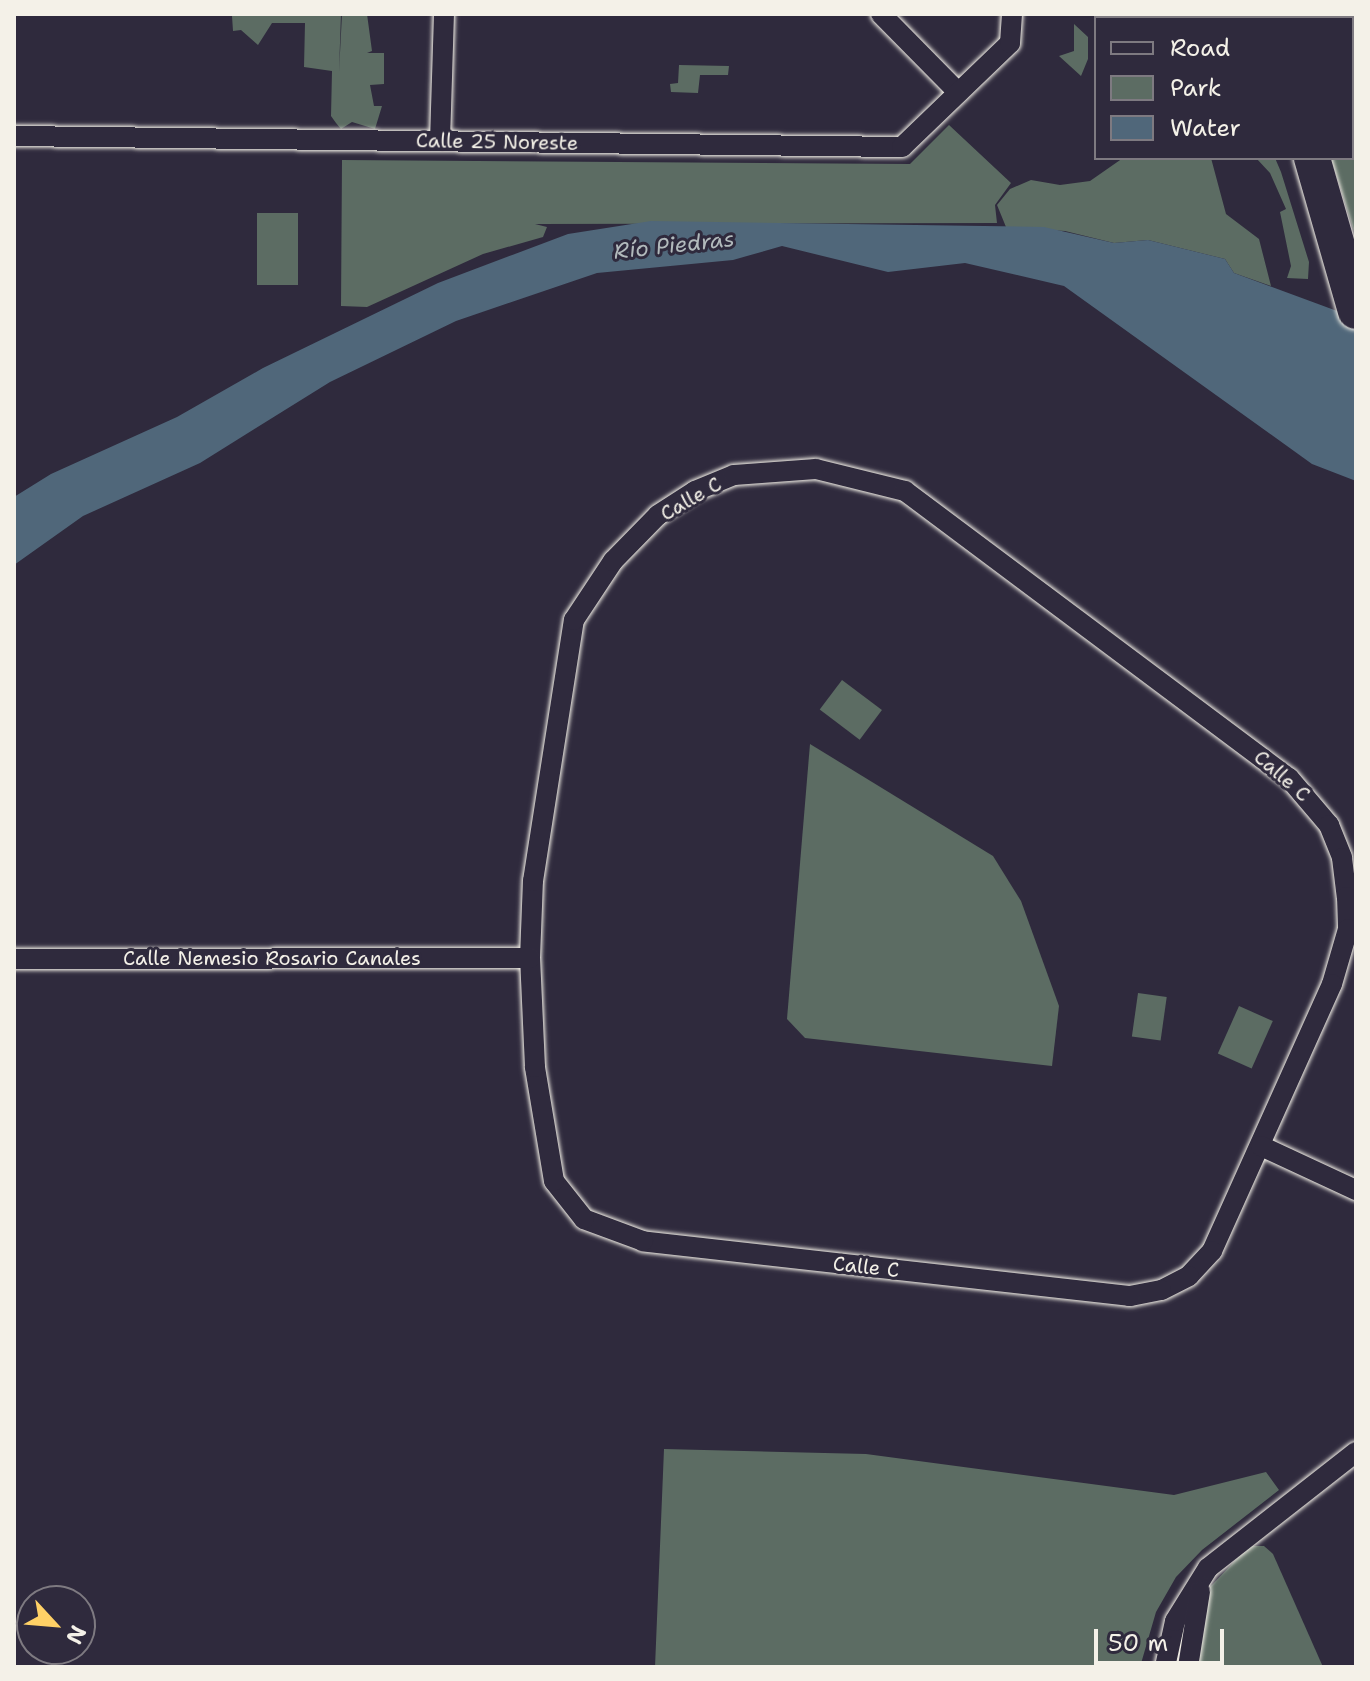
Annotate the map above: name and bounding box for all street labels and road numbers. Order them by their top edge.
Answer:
street label: Calle 25 Noreste [416,129,578,155]
street label: Calle C [656,472,726,526]
street label: Calle C [1249,745,1315,807]
street label: Calle Nemesio Rosario Canales [123,946,421,970]
street label: Calle C [832,1252,900,1282]

